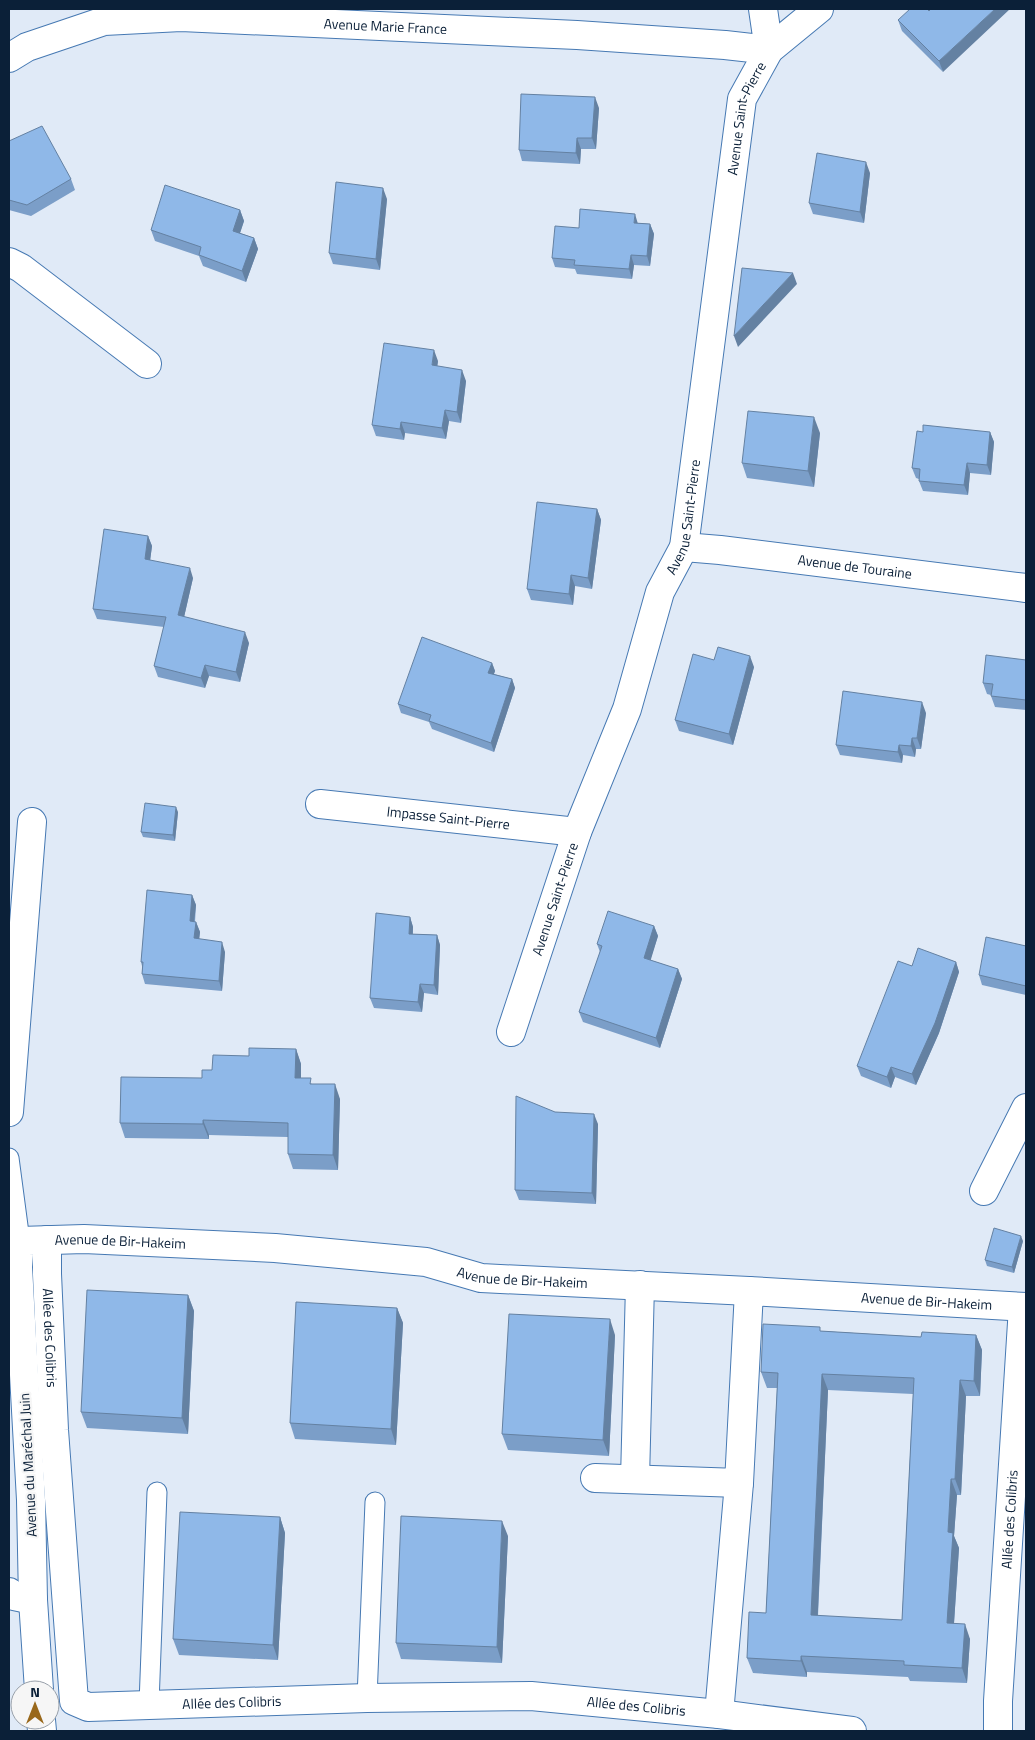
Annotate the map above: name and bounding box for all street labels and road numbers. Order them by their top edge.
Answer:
street label: Avenue Marie France [323,12,447,39]
street label: Avenue Saint-Pierre [721,58,771,176]
street label: Avenue Saint-Pierre [660,458,705,578]
street label: Avenue de Touraine [797,549,913,584]
street label: Impasse Saint-Pierre [386,800,511,835]
street label: Avenue Saint-Pierre [526,840,583,958]
street label: Avenue de Bir-Hakeim [54,1228,186,1254]
street label: Avenue de Bir-Hakeim [455,1261,588,1293]
street label: Avenue de Bir-Hakeim [860,1286,993,1315]
street label: Allée des Colibris [38,1288,63,1388]
street label: Avenue du Maréchal Juin [13,1392,42,1538]
street label: Allée des Colibris [995,1469,1023,1570]
street label: Allée des Colibris [182,1690,282,1714]
street label: Allée des Colibris [586,1690,687,1721]

